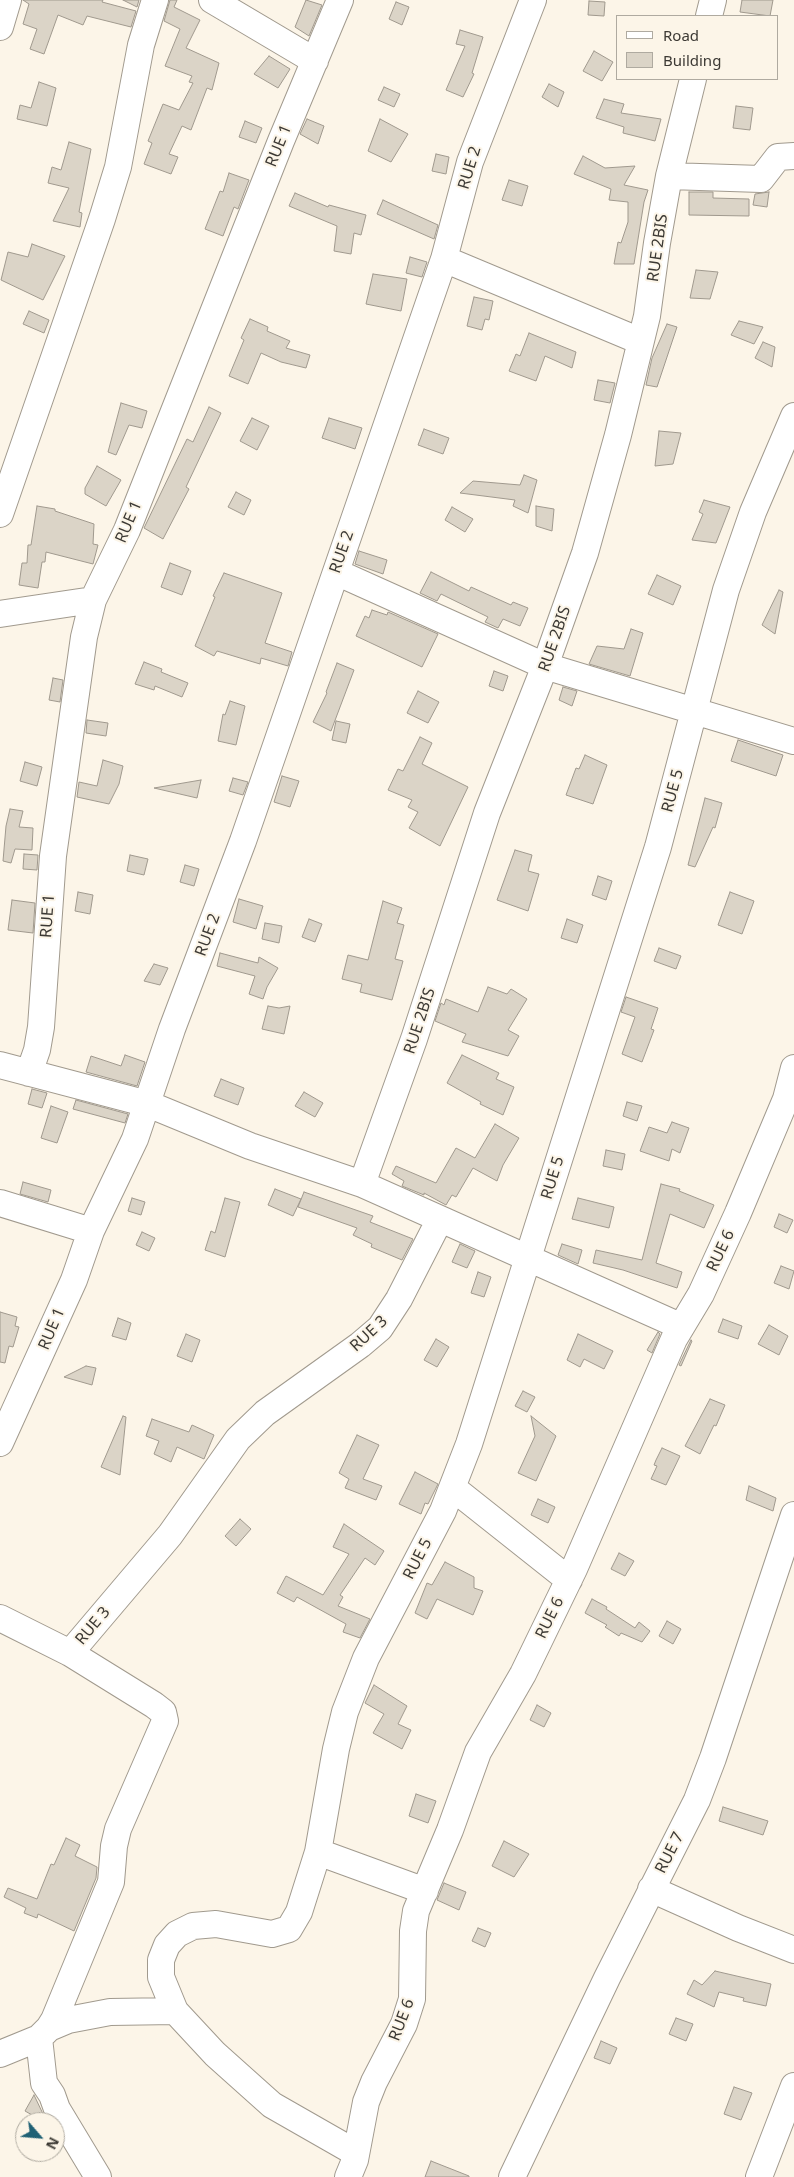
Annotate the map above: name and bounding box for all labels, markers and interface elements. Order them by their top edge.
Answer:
legend [616,15,779,80]
text: Road [663,25,699,45]
text: Building [663,50,721,70]
street label: RUE 1 [262,122,296,170]
street label: RUE 2 [454,144,486,192]
street label: RUE 2BIS [644,213,672,283]
street label: RUE 1 [112,498,146,546]
street label: RUE 2 [326,528,358,576]
street label: RUE 2BIS [535,604,575,674]
street label: RUE 5 [658,767,688,815]
street label: RUE 1 [37,893,59,939]
street label: RUE 2 [191,911,225,959]
street label: RUE 2BIS [400,985,440,1057]
street label: RUE 5 [537,1154,569,1202]
street label: RUE 6 [703,1227,739,1275]
street label: RUE 1 [35,1305,69,1353]
street label: RUE 3 [346,1312,392,1356]
street label: RUE 5 [399,1535,437,1583]
street label: RUE 6 [532,1594,568,1642]
street label: RUE 3 [72,1603,114,1649]
street label: RUE 7 [651,1829,689,1877]
street label: RUE 6 [385,1996,419,2044]
north arrow [15,2112,65,2162]
text: N [42,2134,64,2153]

